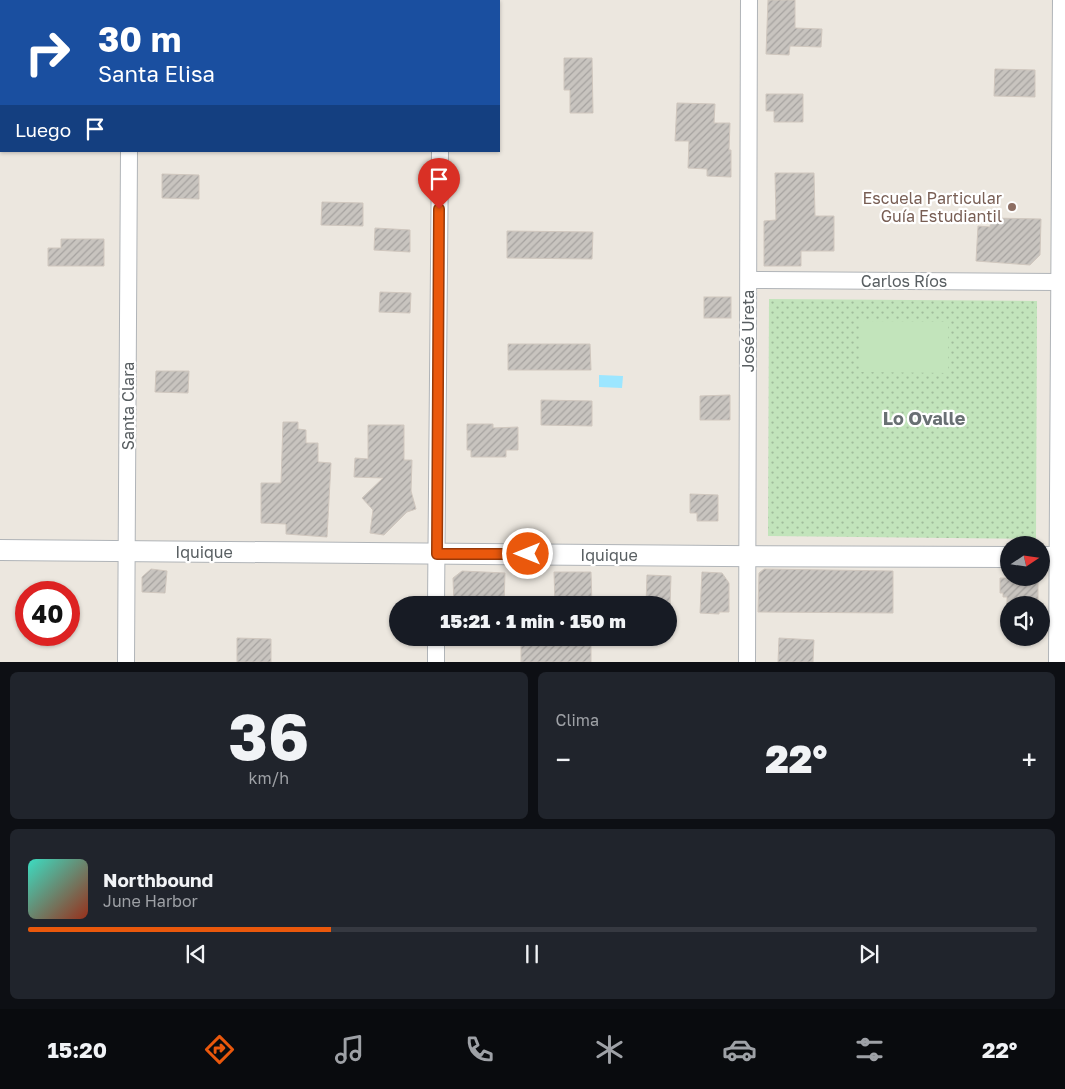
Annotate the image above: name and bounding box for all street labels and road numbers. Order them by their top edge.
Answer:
street label: Carlos Ríos [861,271,947,291]
street label: José Ureta [738,290,758,372]
street label: Santa Clara [118,362,138,450]
street label: Iquique [175,542,233,562]
street label: Iquique [580,545,638,565]

